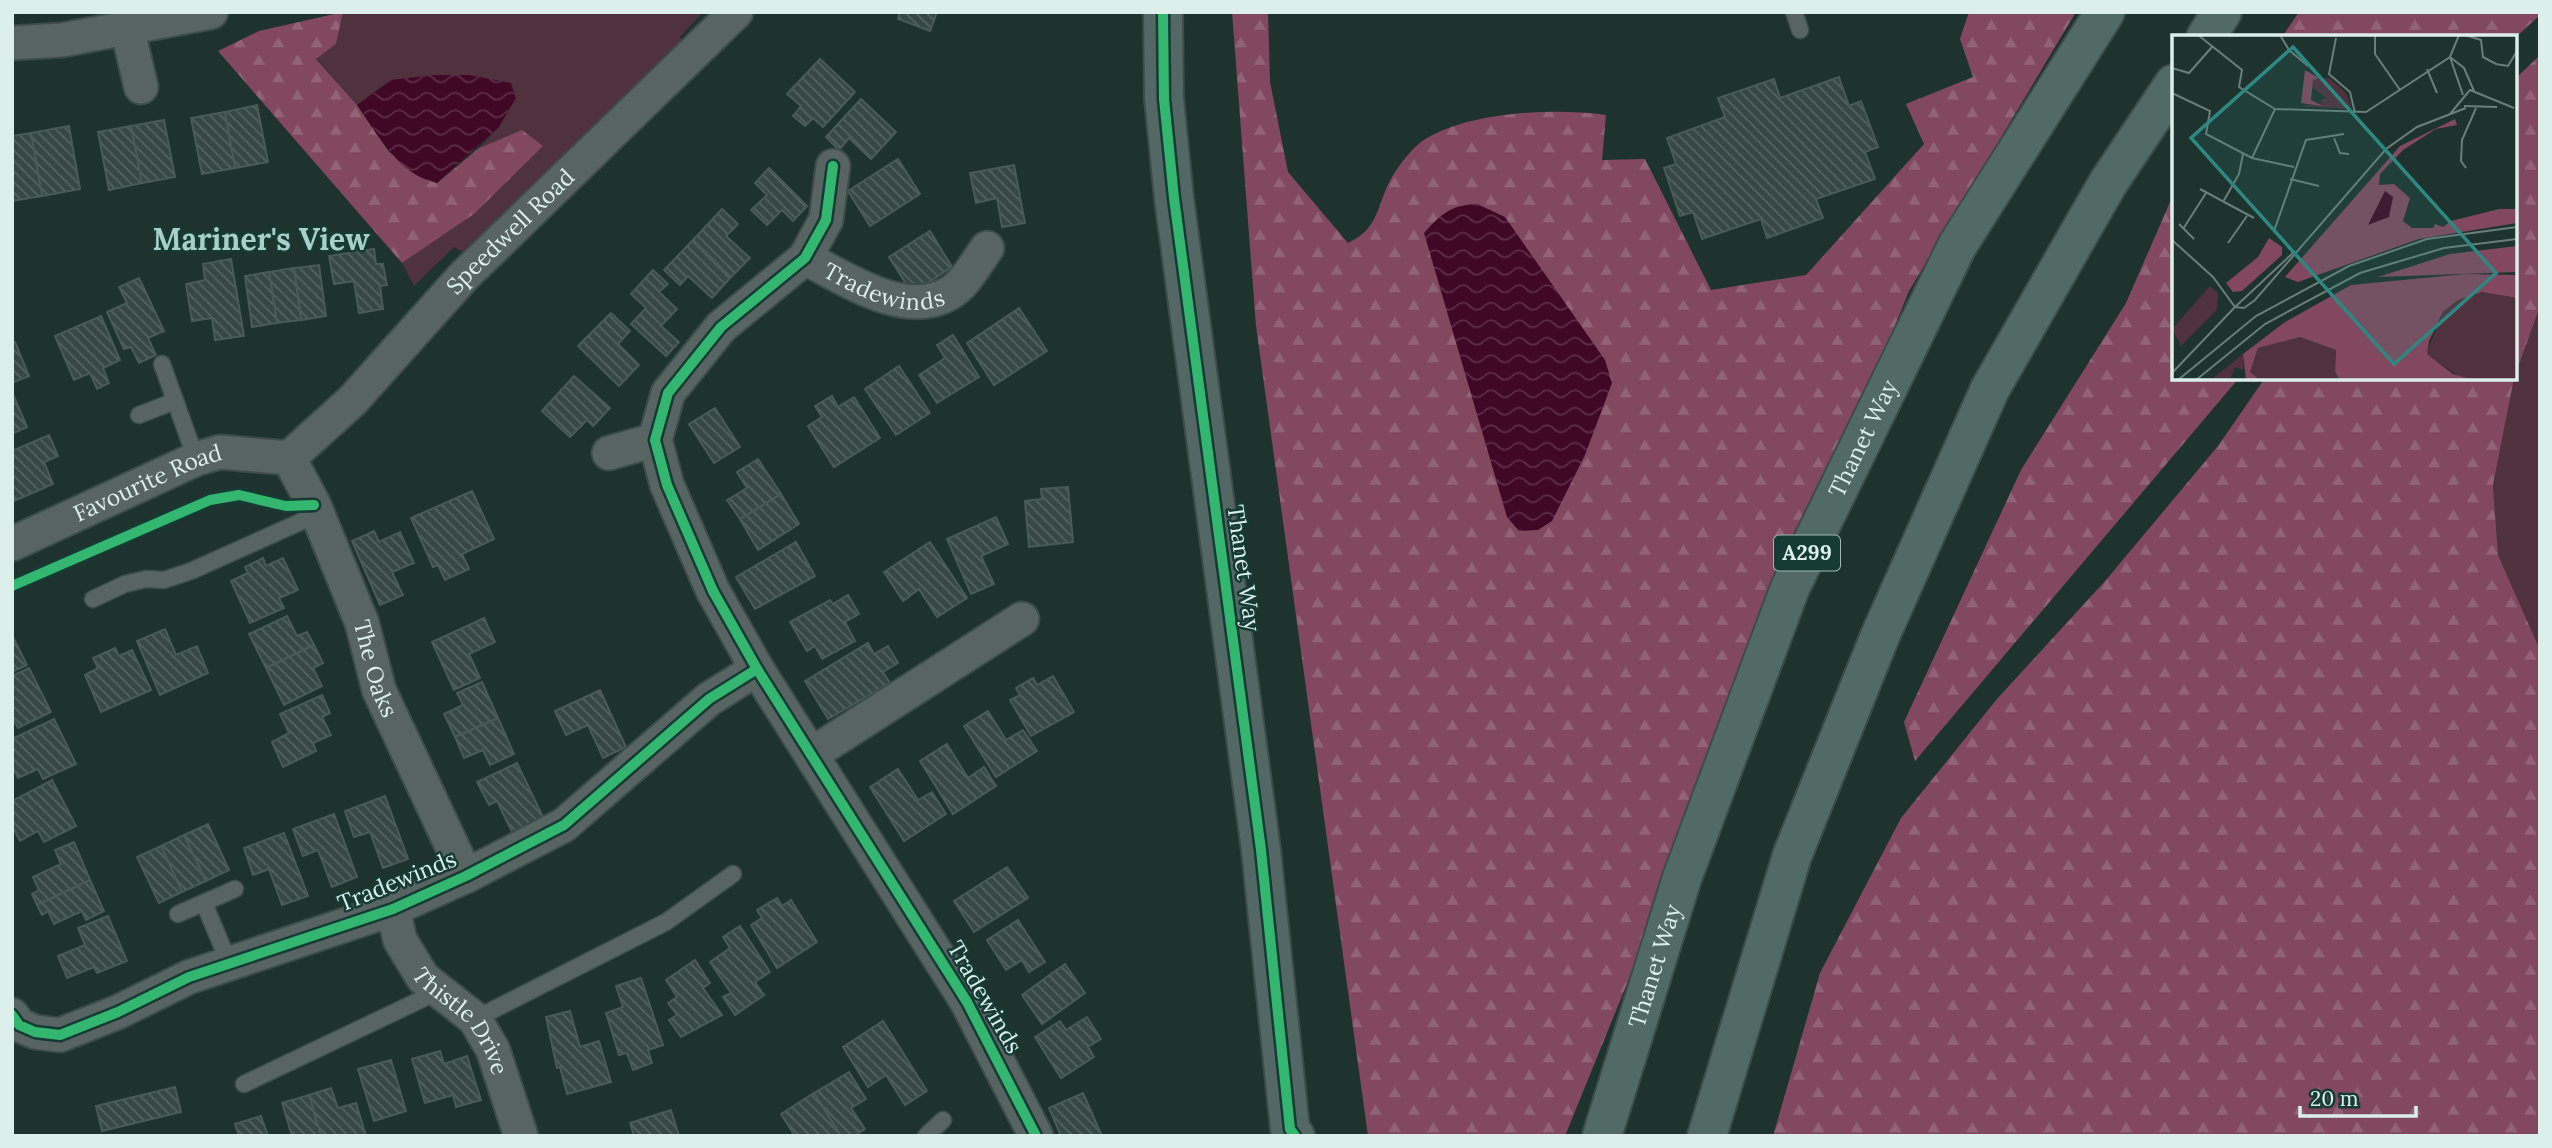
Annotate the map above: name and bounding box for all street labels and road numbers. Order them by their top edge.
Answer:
street label: Speedwell Road [440,162,580,300]
street label: Tradewinds [819,256,948,316]
street label: Thanet Way [1822,374,1904,502]
street label: Favourite Road [69,437,225,528]
street label: Thanet Way [1221,503,1268,634]
road number: A299 [1774,536,1840,570]
street label: The Oaks [348,617,405,722]
street label: Tradewinds [333,844,460,917]
street label: Thanet Way [1622,900,1687,1031]
street label: Tradewinds [942,935,1029,1058]
street label: Thistle Drive [406,962,515,1078]

